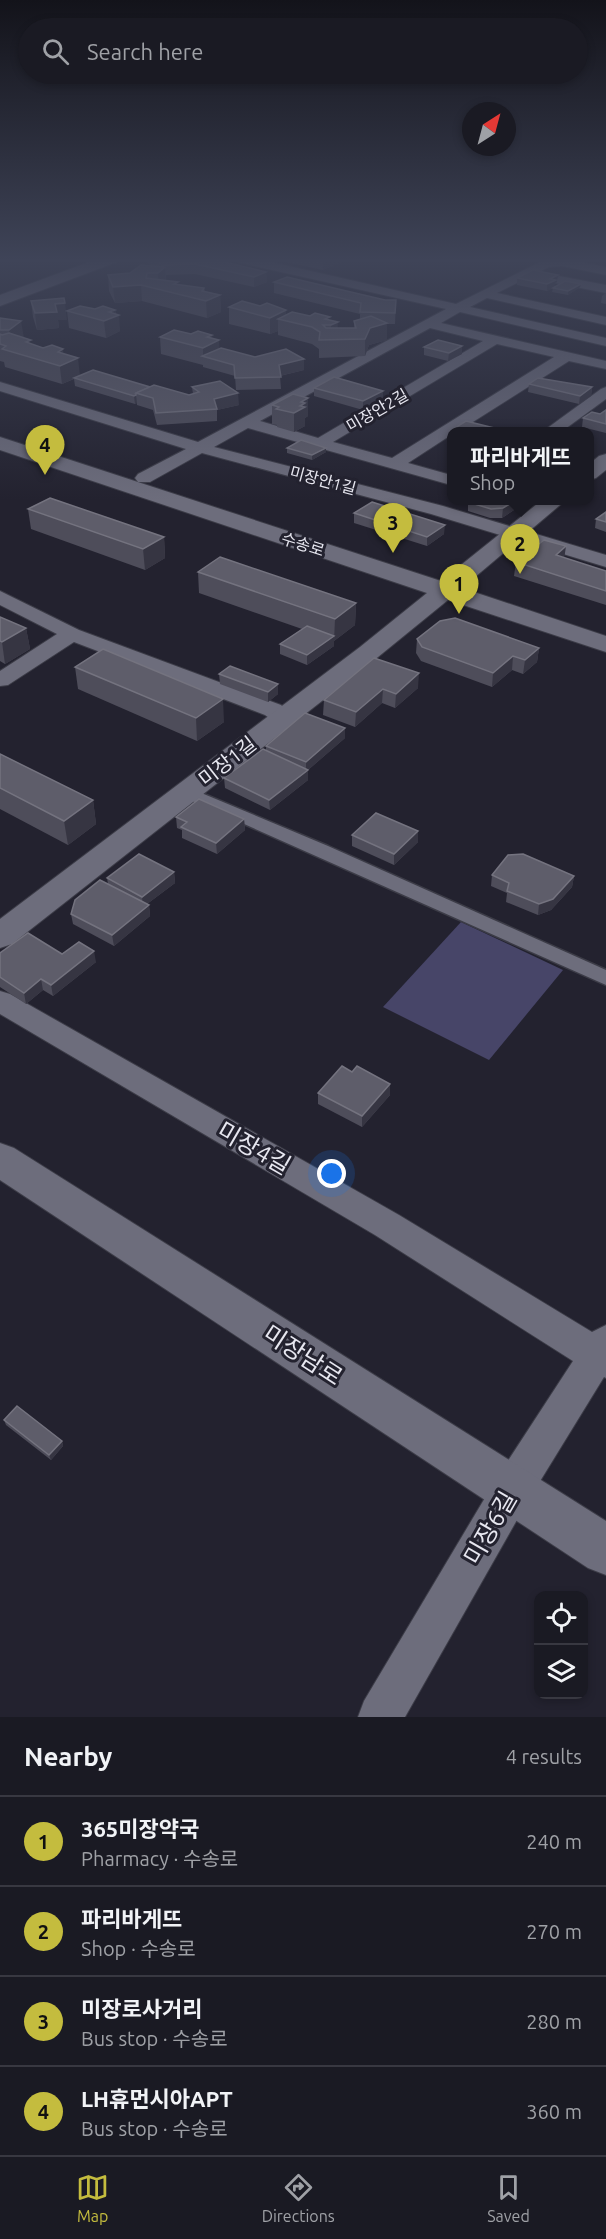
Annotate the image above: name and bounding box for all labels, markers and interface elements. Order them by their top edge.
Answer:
search box [18,18,588,84]
icon: search [39,35,72,68]
text: Search here [87,39,203,64]
north arrow [462,102,516,156]
street label: 미장안2길 [343,385,411,435]
pin: 4 [26,426,64,475]
popup [447,427,594,505]
text: 파리바게뜨 [470,444,571,469]
street label: 미장안1길 [288,463,358,497]
text: Shop [470,471,515,494]
pin: 3 [374,504,412,553]
pin: 2 [500,524,540,574]
street label: 수송로 [279,529,327,559]
pin: 1 [440,564,478,614]
street label: 미장1길 [194,731,260,791]
street label: 미장4길 [213,1116,295,1180]
your location [317,1159,346,1188]
street label: 미장남로 [259,1320,347,1390]
street label: 미장6길 [458,1487,522,1569]
map controls [534,1591,588,1699]
button: locate [534,1591,588,1645]
button: layers [534,1645,588,1699]
text: Nearby [24,1742,112,1771]
text: 4 results [506,1745,582,1768]
text: 365미장약국 [81,1816,199,1841]
text: 1 [38,1830,49,1853]
text: 240 m [526,1830,582,1853]
text: Pharmacy · 수송로 [81,1847,238,1870]
text: 파리바게뜨 [81,1906,182,1931]
text: 2 [38,1920,49,1943]
text: 270 m [526,1920,582,1943]
text: Shop · 수송로 [81,1937,196,1960]
text: 미장로사거리 [81,1996,202,2021]
text: 3 [38,2010,49,2033]
text: 280 m [526,2010,582,2033]
text: Bus stop · 수송로 [81,2027,228,2050]
text: LH휴먼시아APT [81,2086,233,2111]
text: 4 [38,2100,49,2123]
text: 360 m [526,2100,582,2123]
text: Bus stop · 수송로 [81,2117,228,2140]
tab: Map [76,2171,109,2225]
tab: Directions [262,2171,335,2225]
tab: Saved [487,2171,530,2225]

